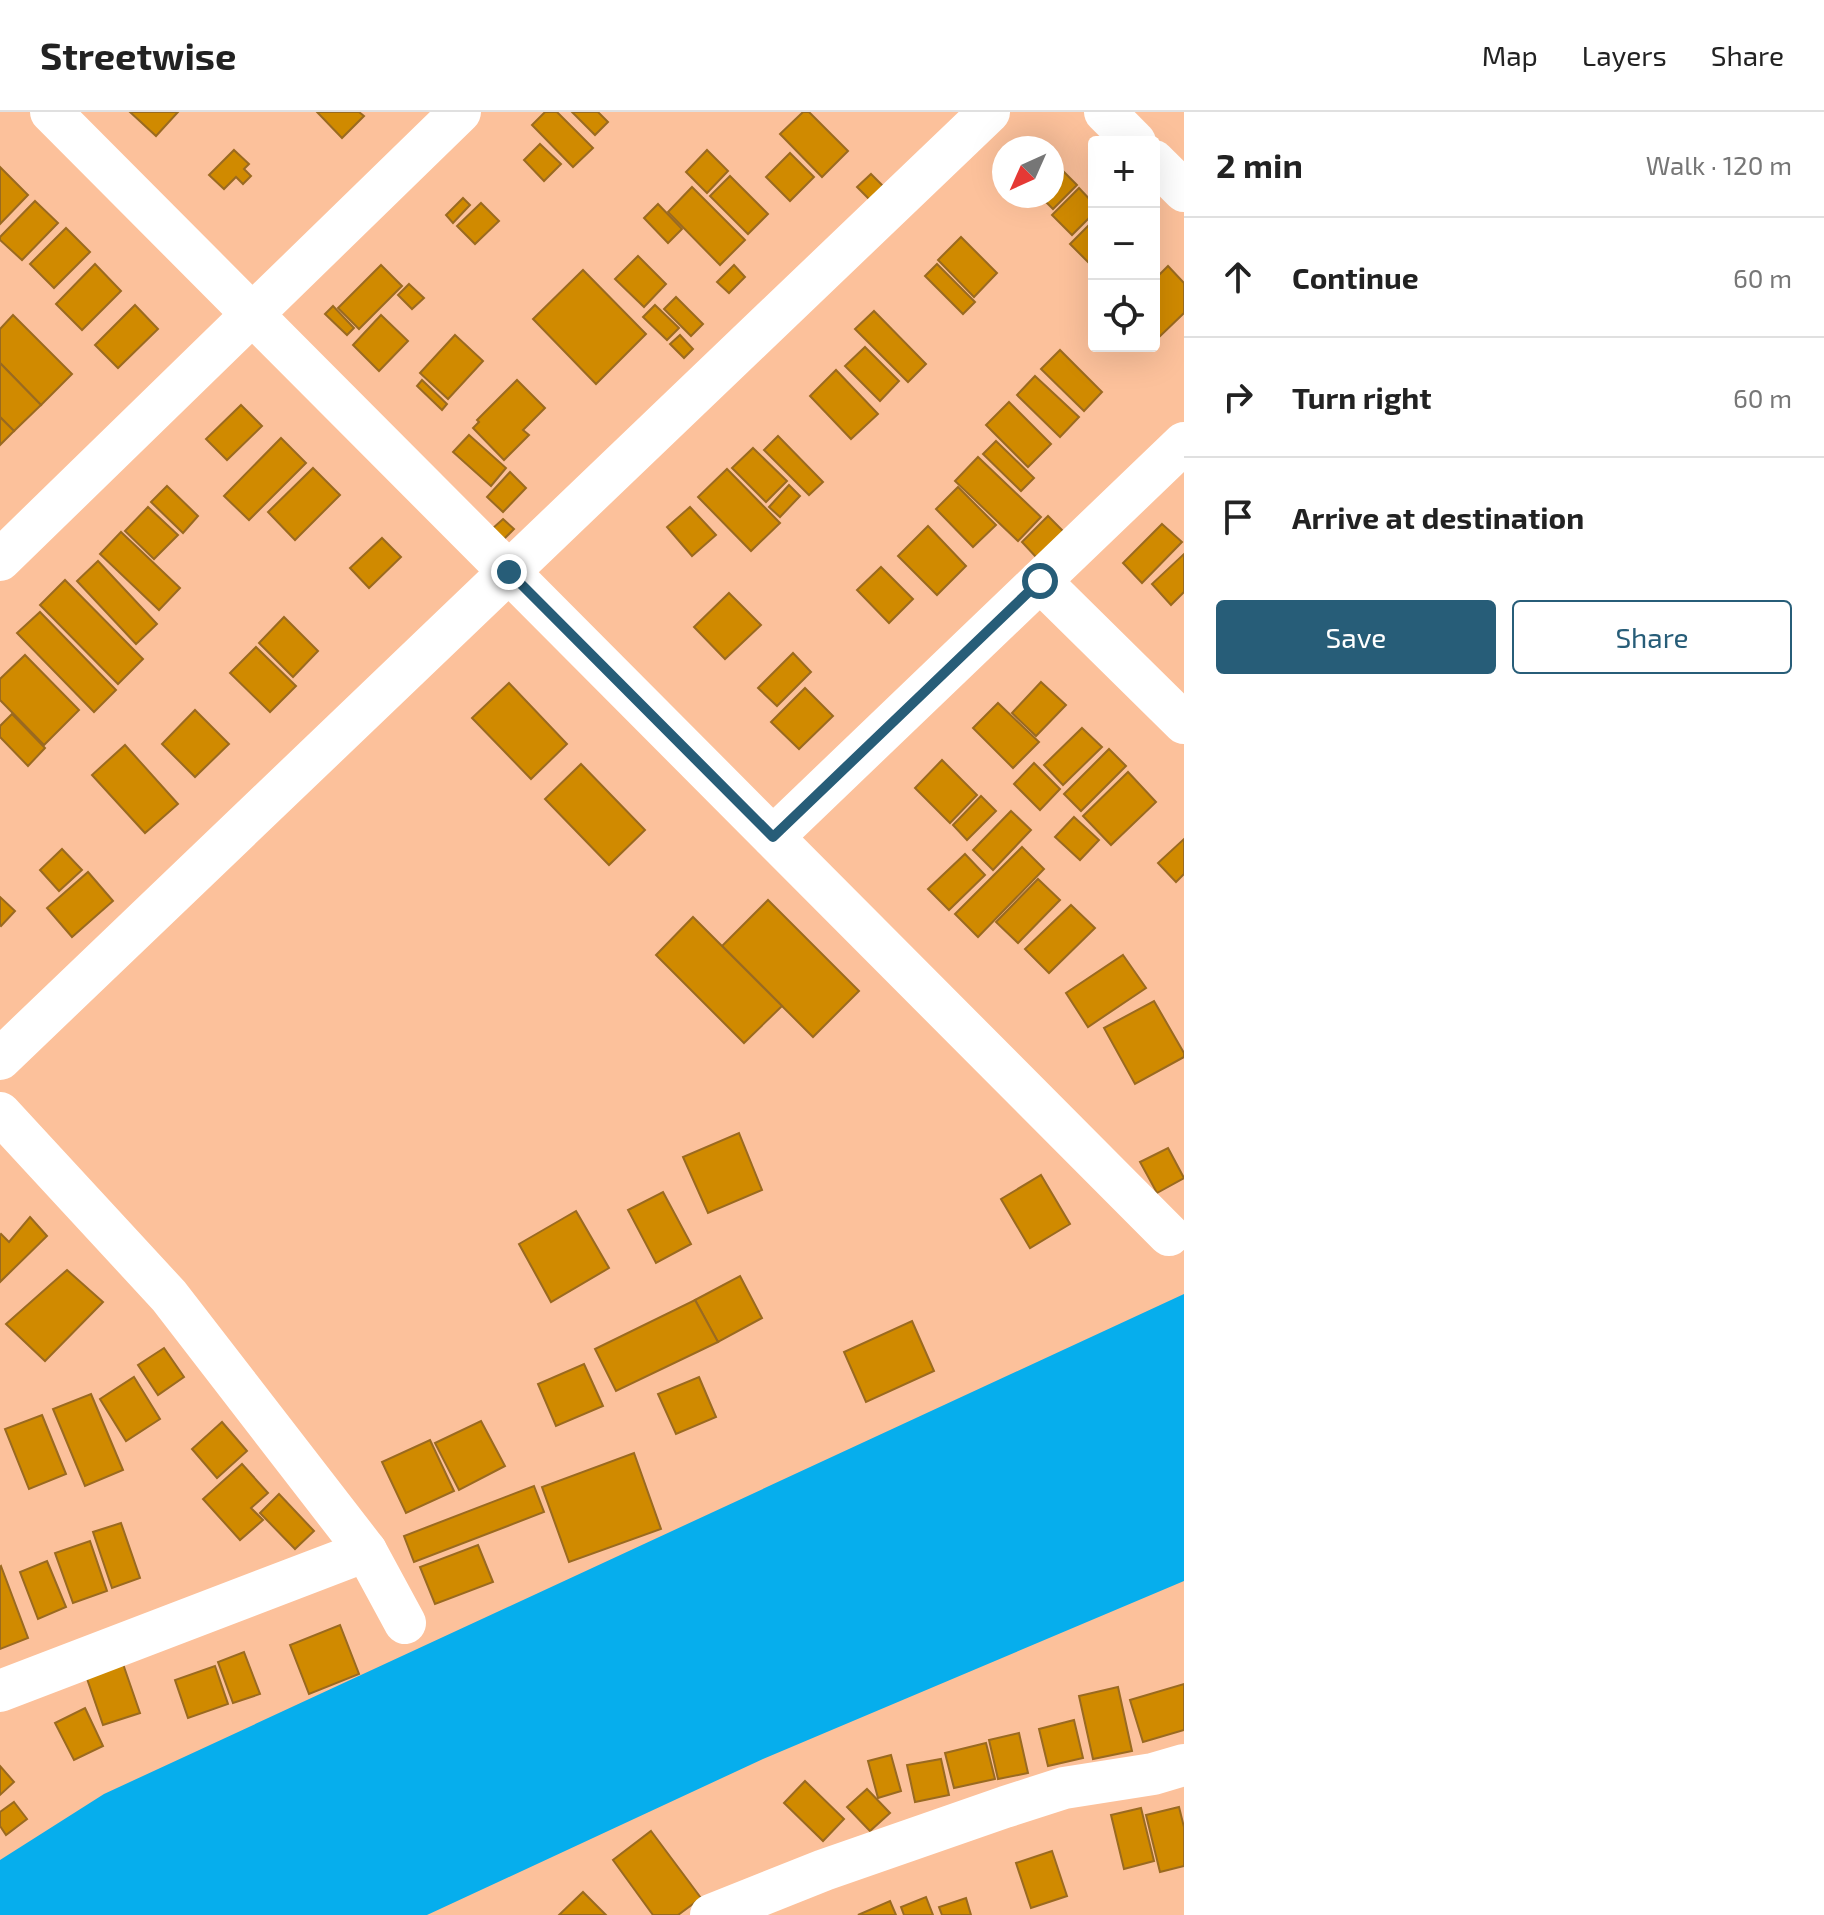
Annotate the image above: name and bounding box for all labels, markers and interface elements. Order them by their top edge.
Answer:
text: Streetwise [40,32,236,78]
text: Map [1482,38,1538,72]
text: Layers [1582,38,1667,72]
text: Share [1711,38,1784,72]
north arrow [992,136,1064,208]
map controls [1088,136,1160,352]
button: + [1088,136,1160,208]
text: 2 min [1216,144,1303,185]
text: Walk · 120 m [1646,149,1792,180]
button: − [1088,208,1160,280]
icon: ahead [1216,255,1260,299]
text: Continue [1292,259,1419,295]
text: 60 m [1733,262,1792,293]
button: locate [1088,280,1160,352]
icon: right [1216,375,1260,419]
text: Turn right [1292,379,1432,415]
text: 60 m [1733,382,1792,413]
icon: arrive [1216,495,1260,539]
text: Arrive at destination [1292,499,1584,535]
route end [491,554,527,590]
route start [1022,563,1058,599]
button: Save [1216,600,1496,674]
button: Share [1512,600,1792,674]

